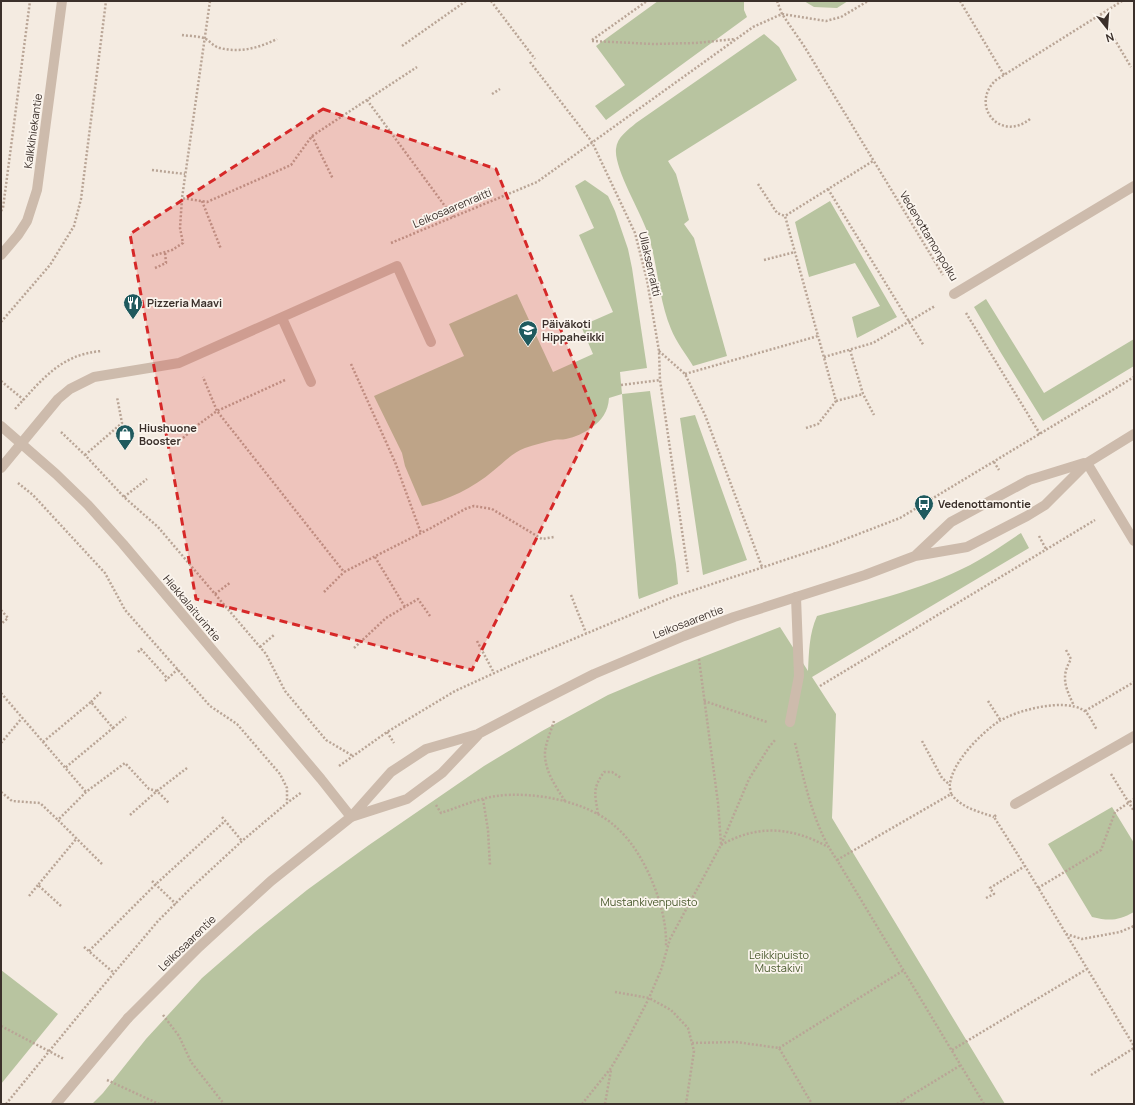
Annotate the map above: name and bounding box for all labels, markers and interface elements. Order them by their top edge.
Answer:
north arrow [1087,8,1127,48]
text: N [1104,30,1116,46]
street label: Kalkkihiekantie [20,92,45,169]
street label: Leikosaarenraitti [410,184,493,231]
street label: Vedenottamonpolku [897,188,962,283]
street label: Ullaksenraitti [636,230,665,298]
restaurant icon: Pizzeria Maavi [122,292,144,320]
place label: Pizzeria Maavi [147,295,222,310]
place label: Päiväkoti Hippaheikki [542,316,604,344]
school or university icon: Päiväkoti Hippaheikki [517,319,539,347]
place label: Hiushuone Booster [139,420,197,448]
shop icon: Hiushuone Booster [114,423,136,451]
bus stop icon: Vedenottamontie [913,493,935,521]
place label: Vedenottamontie [938,496,1031,511]
street label: Hiekkalaiturintie [160,571,225,644]
street label: Leikosaarentie [650,601,726,642]
park label: Mustankivenpuisto [601,894,698,909]
street label: Leikosaarentie [155,911,219,974]
park label: Leikkipuisto Mustakivi [749,947,810,975]

